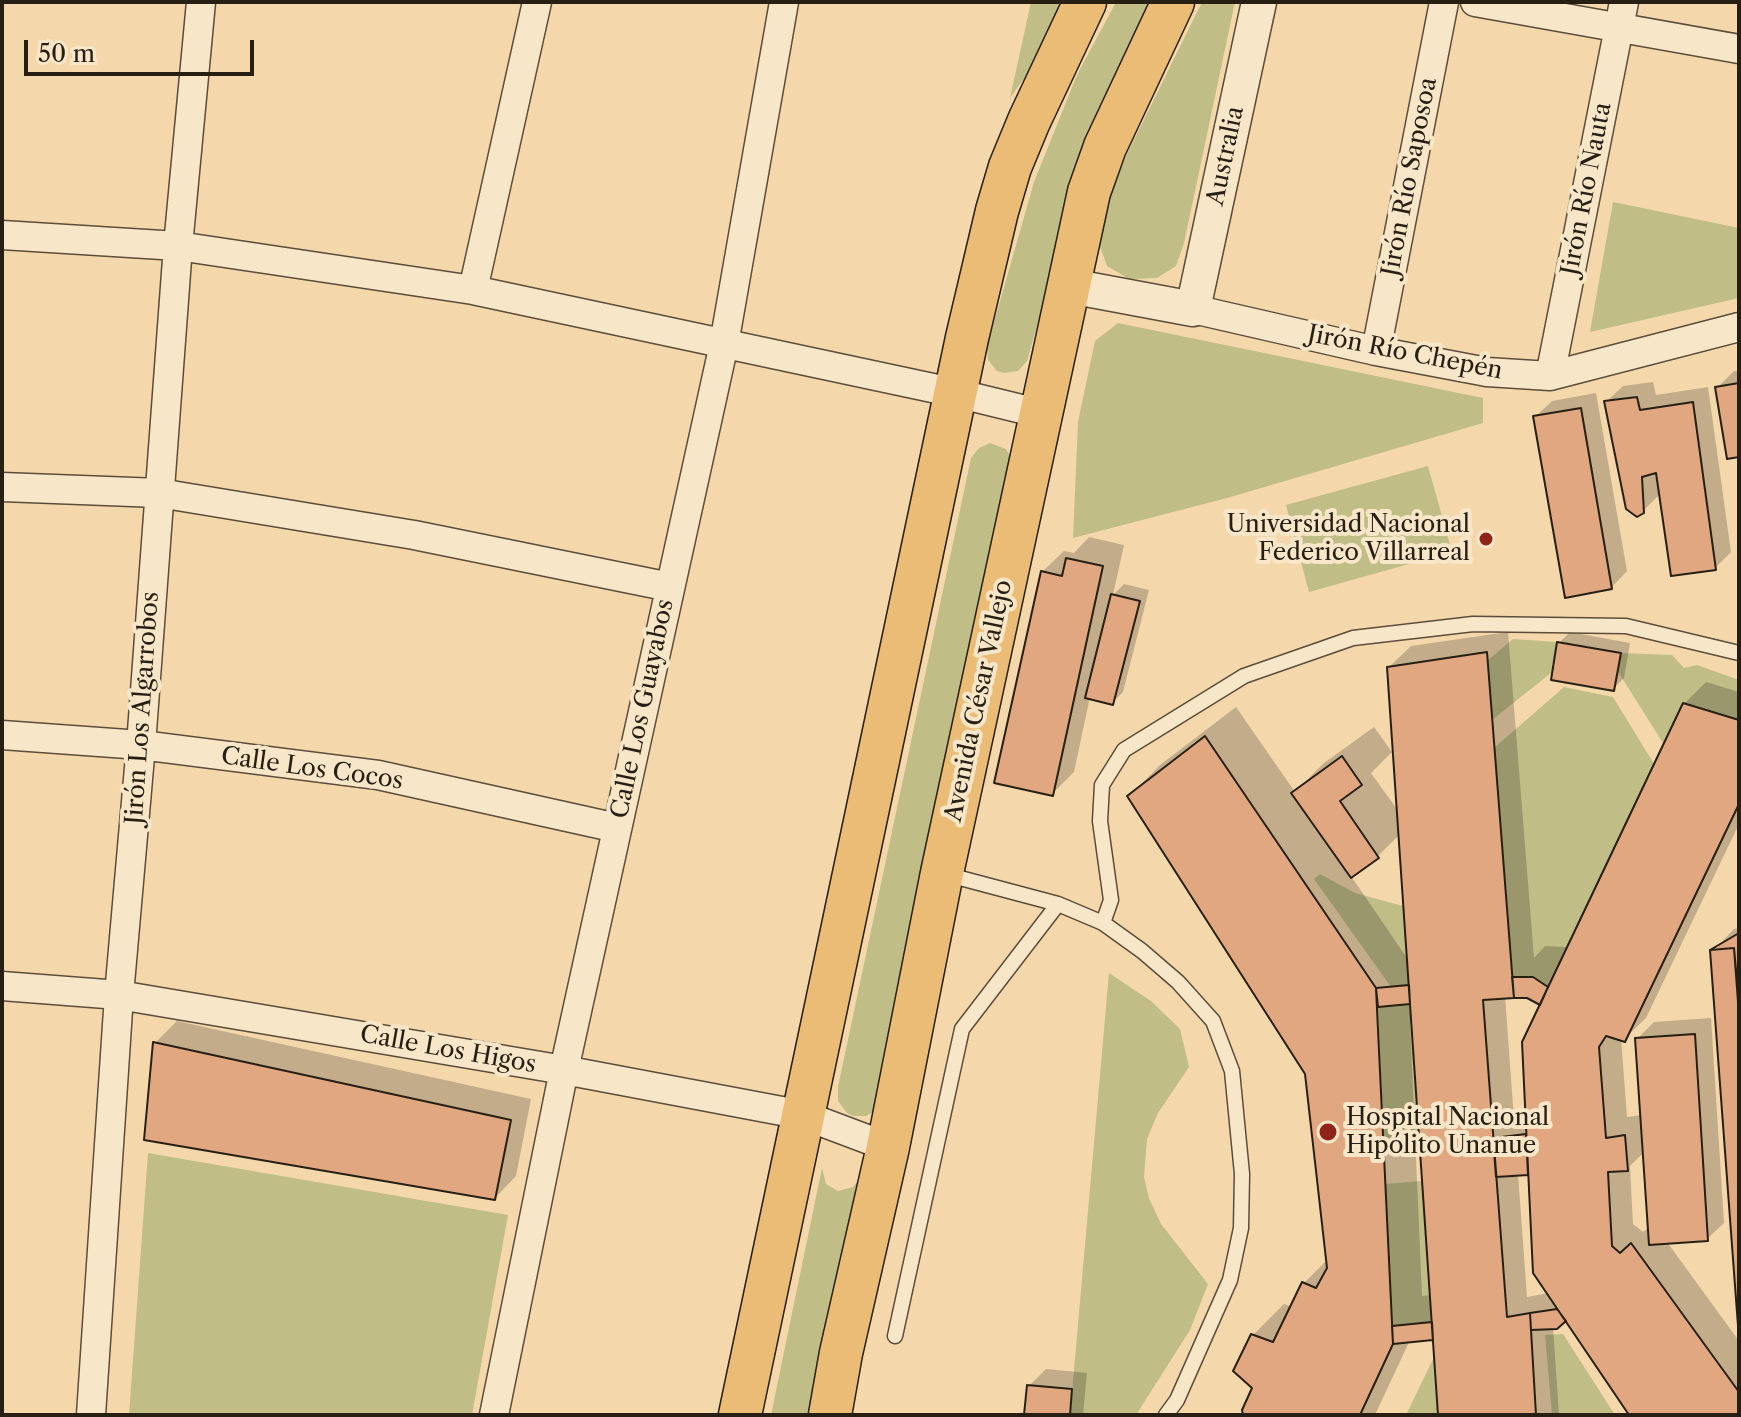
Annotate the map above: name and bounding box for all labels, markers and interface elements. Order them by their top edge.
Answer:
scale bar [28,24,258,74]
text: 50 m [38,39,95,68]
street label: Jirón Río Saposoa [1377,75,1443,279]
street label: Jirón Río Nauta [1556,100,1618,278]
street label: Australia [1201,104,1251,208]
street label: Jirón Río Chepén [1305,320,1505,386]
place label: Universidad Nacional Federico Villarreal [1227,511,1470,567]
marker: Universidad Nacional Federico Villarreal [1477,530,1495,548]
street label: Avenida César Vallejo [939,577,1019,825]
street label: Jirón Los Algarrobos [120,591,166,825]
street label: Calle Los Guayabos [606,597,680,821]
street label: Calle Los Cocos [219,742,405,796]
street label: Calle Los Higos [358,1020,538,1080]
place label: Hospital Nacional Hipólito Unanue [1346,1104,1549,1160]
marker: Hospital Nacional Hipólito Unanue [1317,1121,1339,1143]

